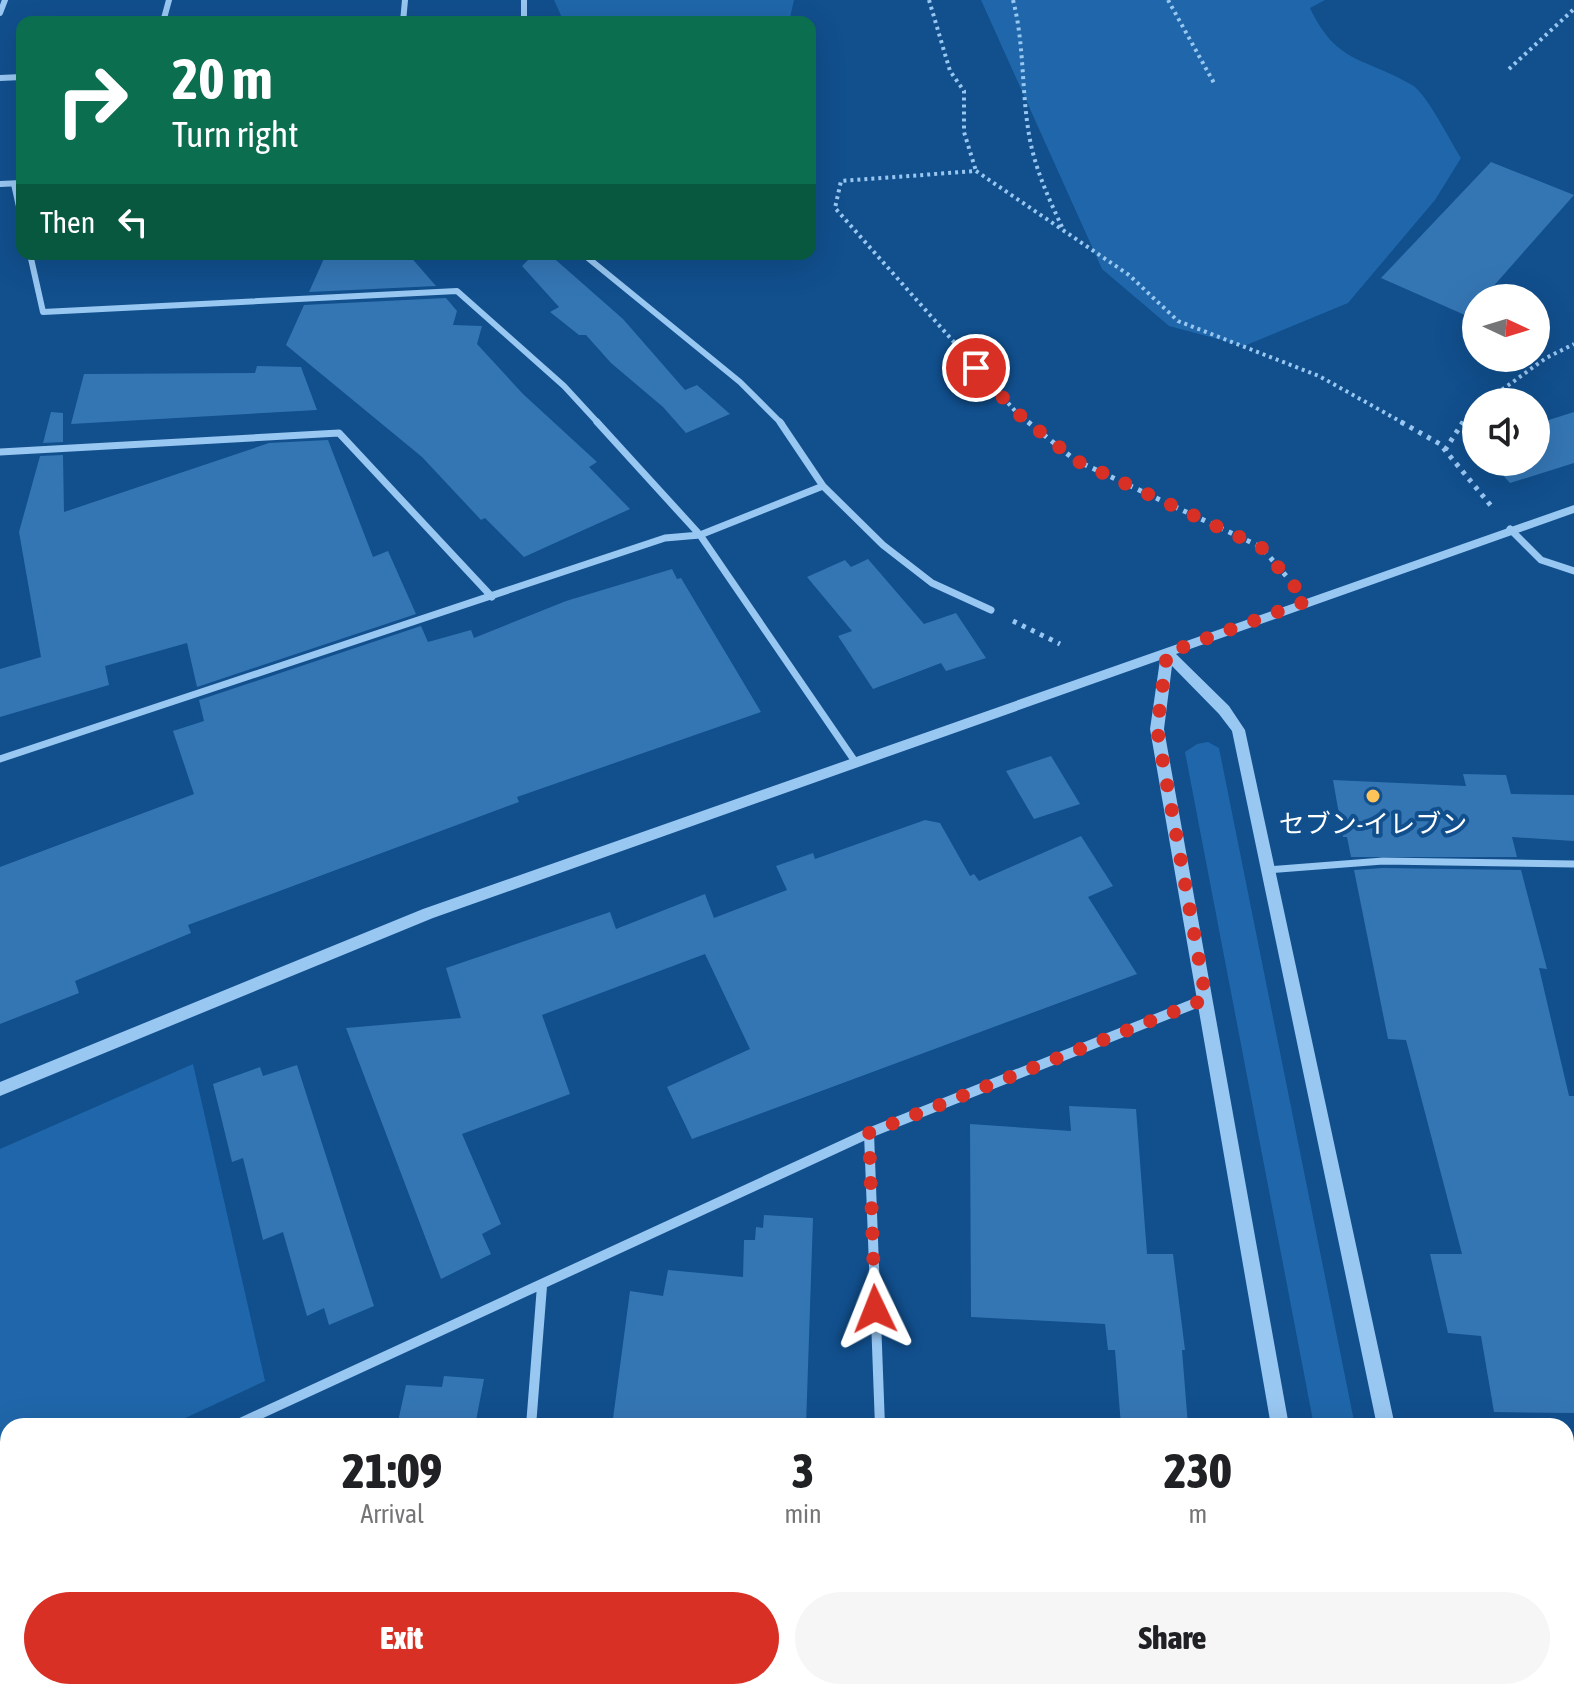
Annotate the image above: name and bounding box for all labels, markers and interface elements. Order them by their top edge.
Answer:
text: 20 m [172,47,273,111]
icon: right [40,48,144,152]
text: Turn right [172,113,299,155]
icon: left [111,200,155,244]
text: Then [40,205,95,239]
north arrow [1462,284,1550,372]
map controls [1462,284,1550,476]
pin [942,334,1010,402]
icon: arrive [954,346,998,390]
button: sound [1462,388,1550,476]
marker: セブン-イレブン [1364,787,1382,805]
place label: セブン-イレブン [1279,809,1467,839]
position arrow [833,1267,917,1351]
text: 21:09 [342,1443,442,1498]
text: 3 [792,1443,814,1498]
text: 230 [1164,1443,1232,1498]
text: Arrival [360,1499,424,1529]
text: min [784,1499,822,1529]
text: m [1188,1499,1207,1529]
button: Exit [24,1592,779,1684]
button: Share [795,1592,1550,1684]

